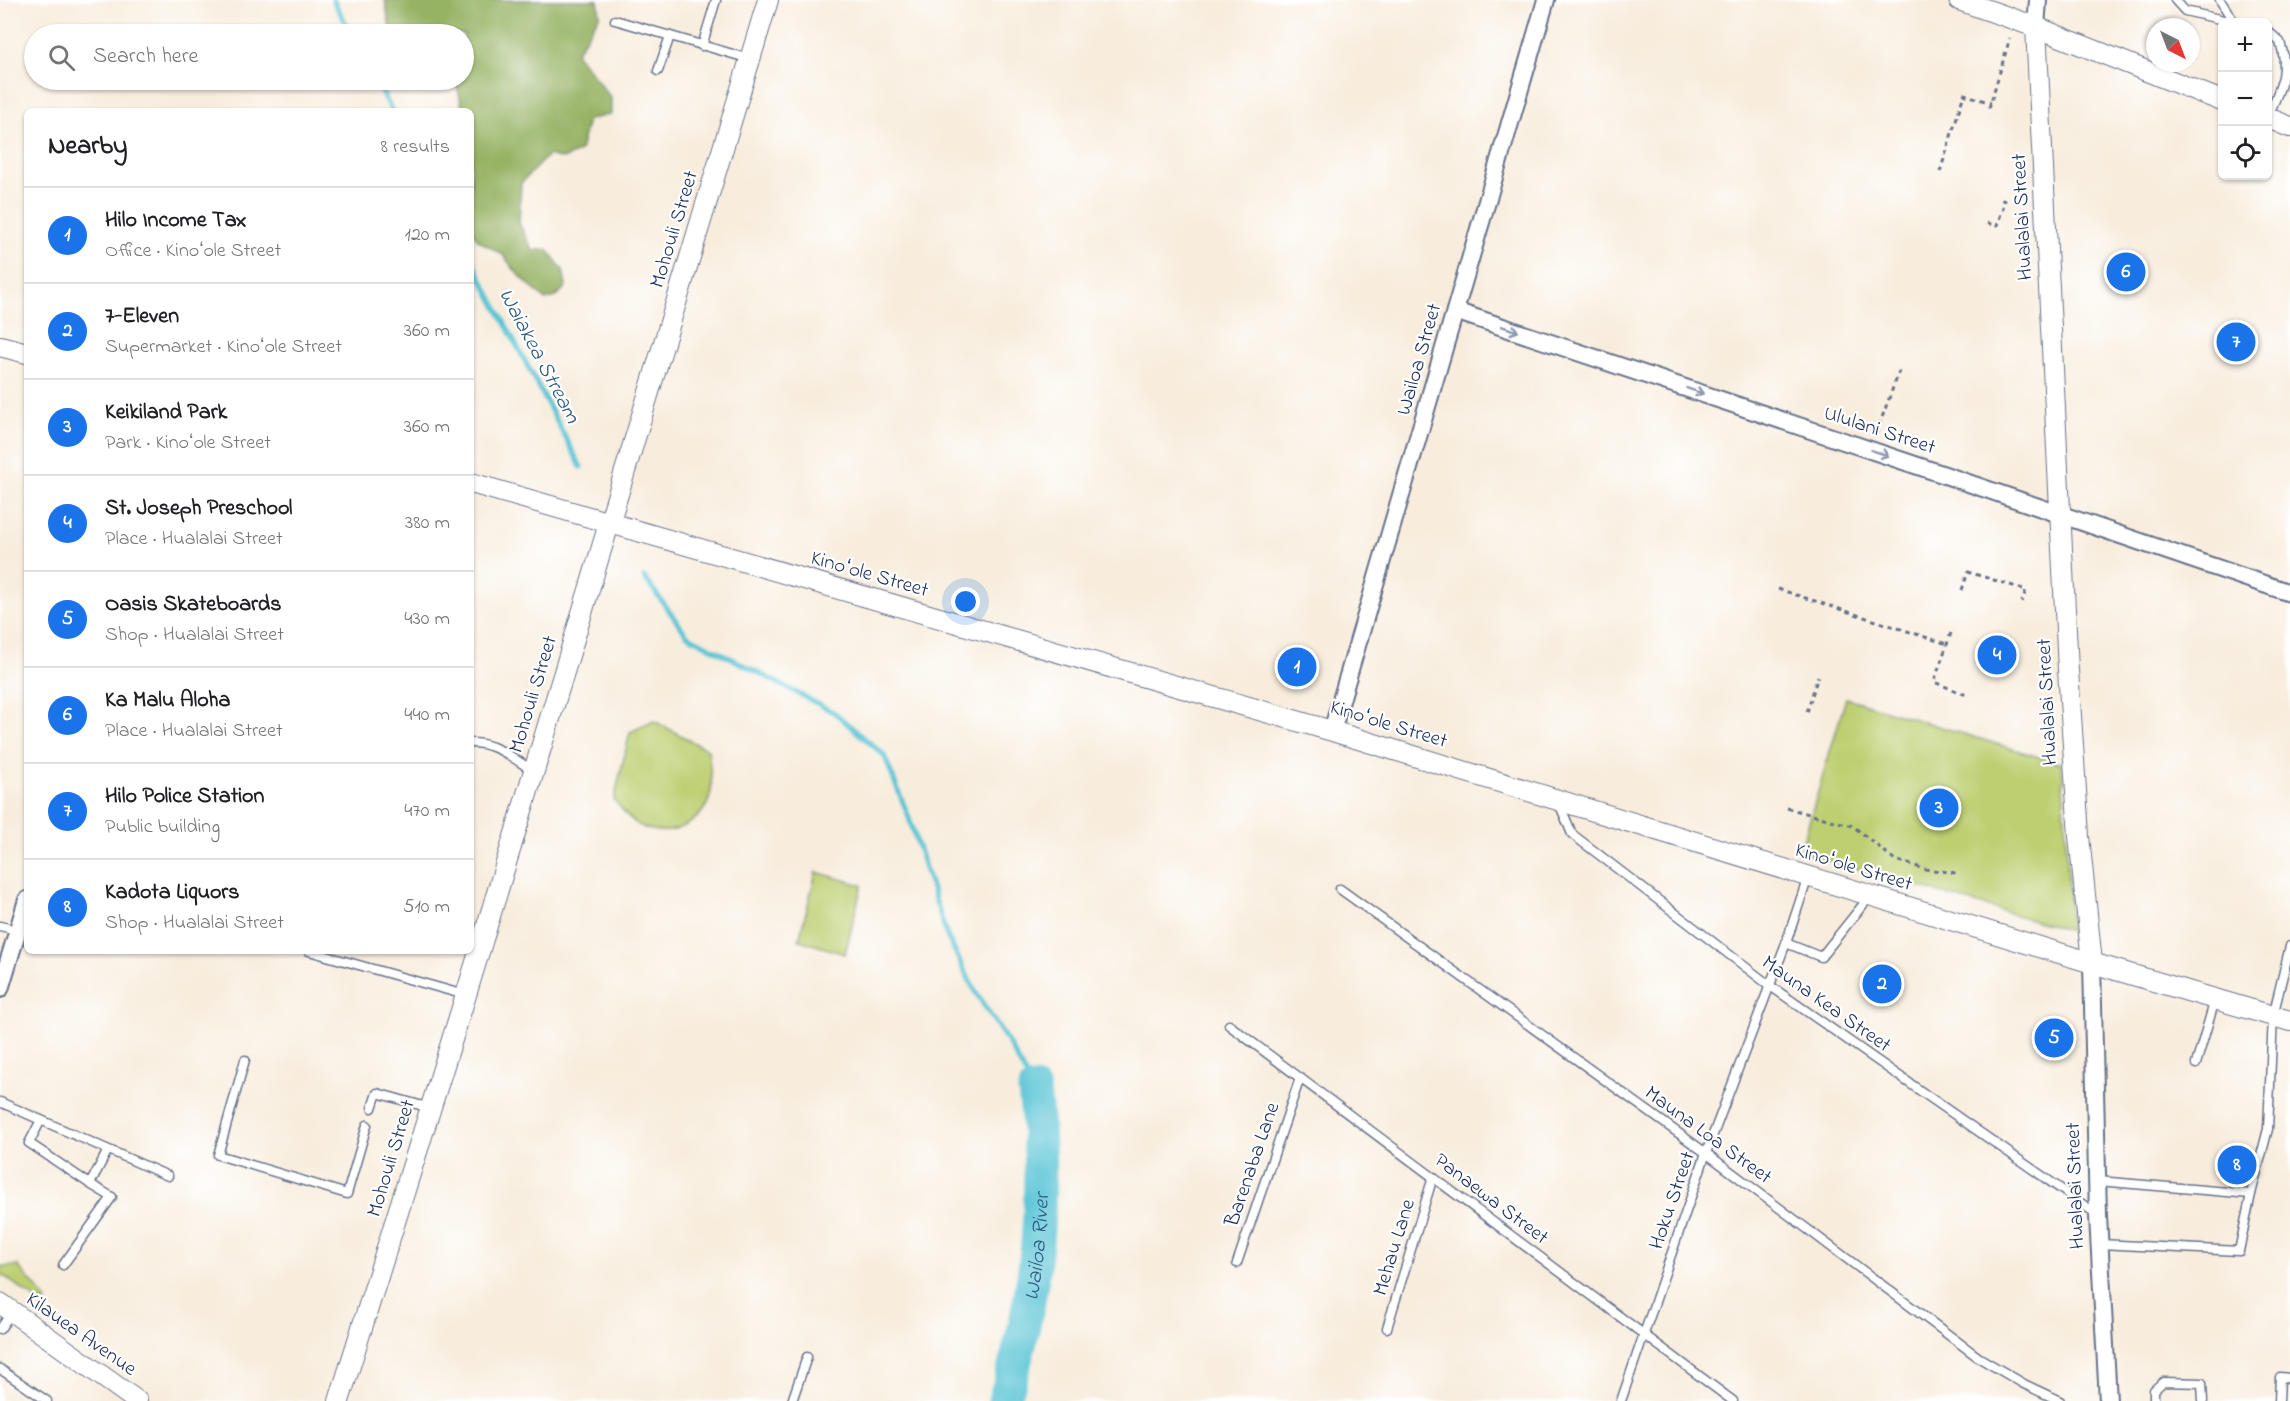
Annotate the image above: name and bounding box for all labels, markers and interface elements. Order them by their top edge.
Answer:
north arrow [2146,18,2200,72]
map controls [2218,18,2272,180]
button: + [2218,18,2272,72]
search box [24,24,474,90]
icon: search [45,41,78,74]
text: Search here [93,41,198,73]
button: − [2218,72,2272,126]
button: locate [2218,126,2272,180]
text: Nearby [48,128,127,166]
text: 8 results [381,133,450,162]
street label: Hualalai Street [2005,153,2041,281]
street label: Mohouli Street [643,167,707,292]
text: Hilo Income Tax [105,205,246,237]
text: 1 [64,221,71,250]
text: 120 m [405,221,450,250]
text: Office · Kinoʻole Street [105,237,281,266]
pin: 6 [2106,250,2146,294]
water label: Waiakea Stream [489,283,588,430]
street label: Wailoa Street [1390,300,1450,419]
text: 7-Eleven [105,301,179,333]
text: 2 [63,317,72,346]
text: 360 m [404,317,450,346]
pin: 7 [2216,320,2256,364]
one-way arrow [1500,325,1519,336]
text: Supermarket · Kinoʻole Street [105,333,342,362]
one-way arrow [1685,387,1704,398]
text: Keikiland Park [105,397,227,429]
street label: Ululani Street [1820,399,1939,463]
text: 3 [63,413,72,442]
text: 360 m [404,413,450,442]
text: Park · Kinoʻole Street [105,429,271,458]
one-way arrow [1870,449,1889,460]
text: St. Joseph Preschool [105,493,292,525]
text: 4 [63,509,72,538]
text: 380 m [405,509,450,538]
text: Place · Hualalai Street [105,525,283,554]
street label: Kinoʻole Street [807,544,932,606]
your location [951,587,980,616]
text: Oasis Skateboards [105,589,281,621]
text: 5 [62,605,73,634]
text: 430 m [404,605,450,634]
text: Shop · Hualalai Street [105,621,284,650]
street label: Mohouli Street [502,632,566,757]
pin: 4 [1978,632,2016,678]
street label: Hualalai Street [2030,638,2066,766]
pin: 1 [1278,644,1316,690]
text: Ka Malu Aloha [105,685,230,717]
street label: Kinoʻole Street [1326,693,1451,757]
text: 6 [63,701,72,730]
text: 440 m [404,701,450,730]
text: Place · Hualalai Street [105,717,283,746]
text: Hilo Police Station [105,781,264,813]
pin: 3 [1920,786,1958,830]
text: 7 [63,797,72,826]
text: 470 m [404,797,450,826]
text: Public building [105,813,220,842]
street label: Kinoʻole Street [1791,836,1916,900]
text: Kadota Liquors [105,877,239,909]
text: 8 [64,893,71,922]
text: 510 m [403,893,450,922]
text: Shop · Hualalai Street [105,909,284,938]
street label: Mauna Kea Street [1755,949,1897,1061]
pin: 2 [1862,962,1902,1006]
pin: 5 [2034,1016,2074,1060]
street label: Mauna Loa Street [1638,1079,1778,1192]
street label: Mohouli Street [360,1096,424,1221]
street label: Barenaba Lane [1217,1098,1288,1232]
street label: Hualalai Street [2059,1122,2093,1250]
pin: 8 [2218,1142,2256,1188]
street label: Panaewa Street [1427,1147,1554,1253]
street label: Hoku Street [1642,1148,1704,1254]
water label: Wailoa River [1016,1190,1059,1303]
street label: Mehau Lane [1366,1195,1424,1300]
street label: Kilauea Avenue [19,1285,143,1384]

